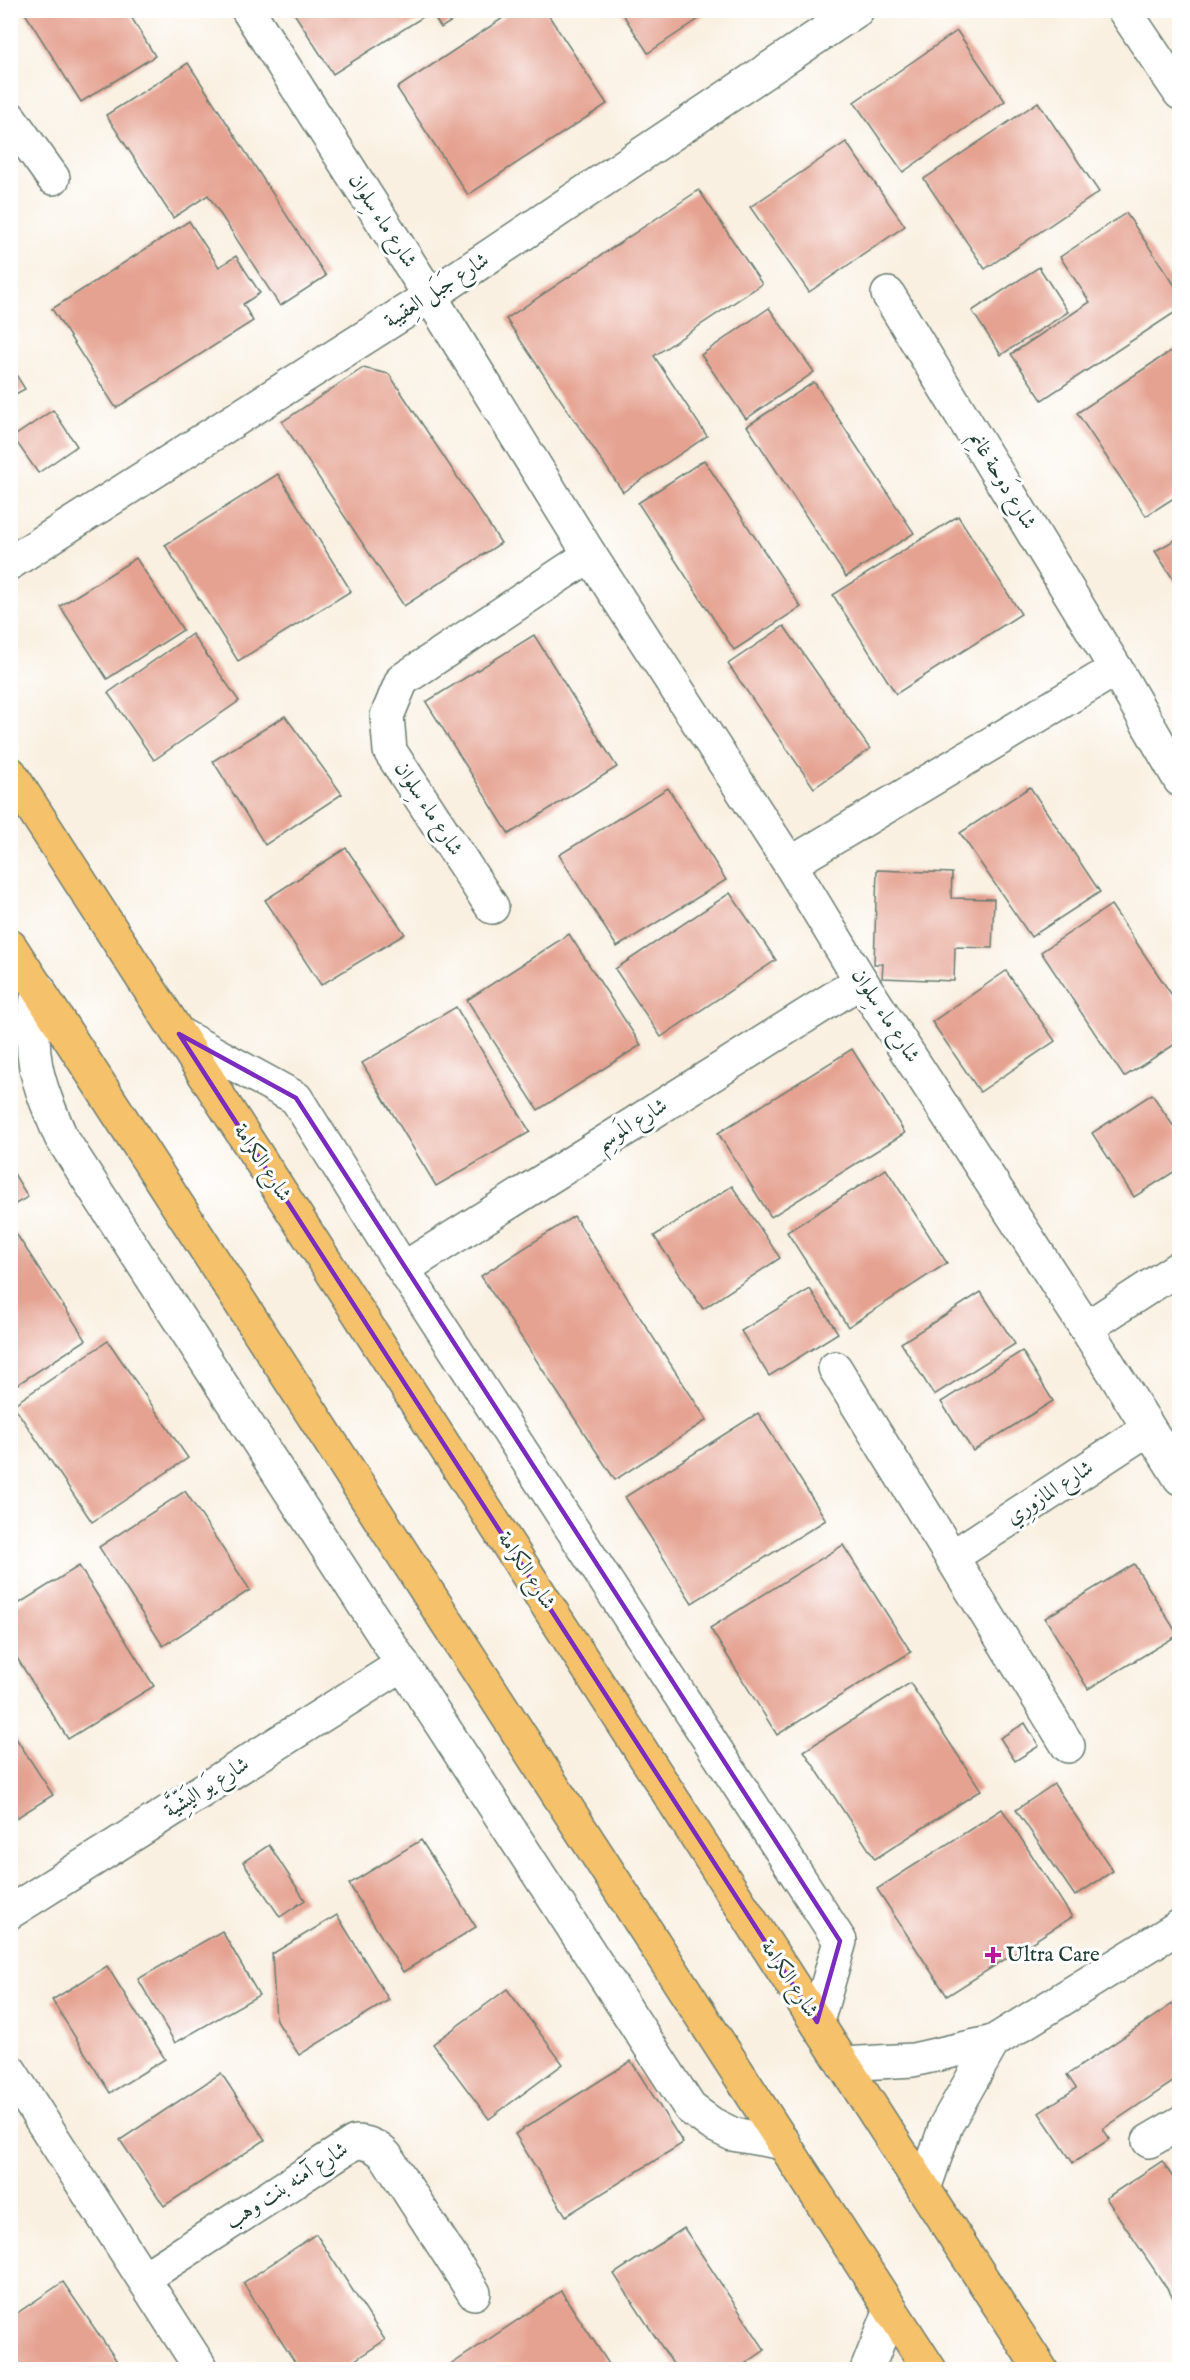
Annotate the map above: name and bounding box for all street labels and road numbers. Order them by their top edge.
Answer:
street label: شارع ماء سِلوان [339,169,422,275]
street label: شارع جَبَل العِقيبة [378,244,496,338]
street label: شارع دَوحة غانِم [960,426,1044,536]
street label: شارع ماء سِلوان [385,757,468,863]
street label: شارع ماء سِلوان [842,964,925,1070]
street label: شارع المَوسِم [590,1090,676,1163]
street label: شارع الكرامة [224,1119,297,1209]
street label: شارع المازورِي [1001,1455,1101,1534]
street label: شارع الكرامة [488,1527,561,1617]
street label: شارع يَو اليَشِّيَّة [156,1746,256,1827]
street label: شارع الكرامة [751,1935,824,2025]
street label: شارع آمنه بنت وهب [220,2135,355,2238]

